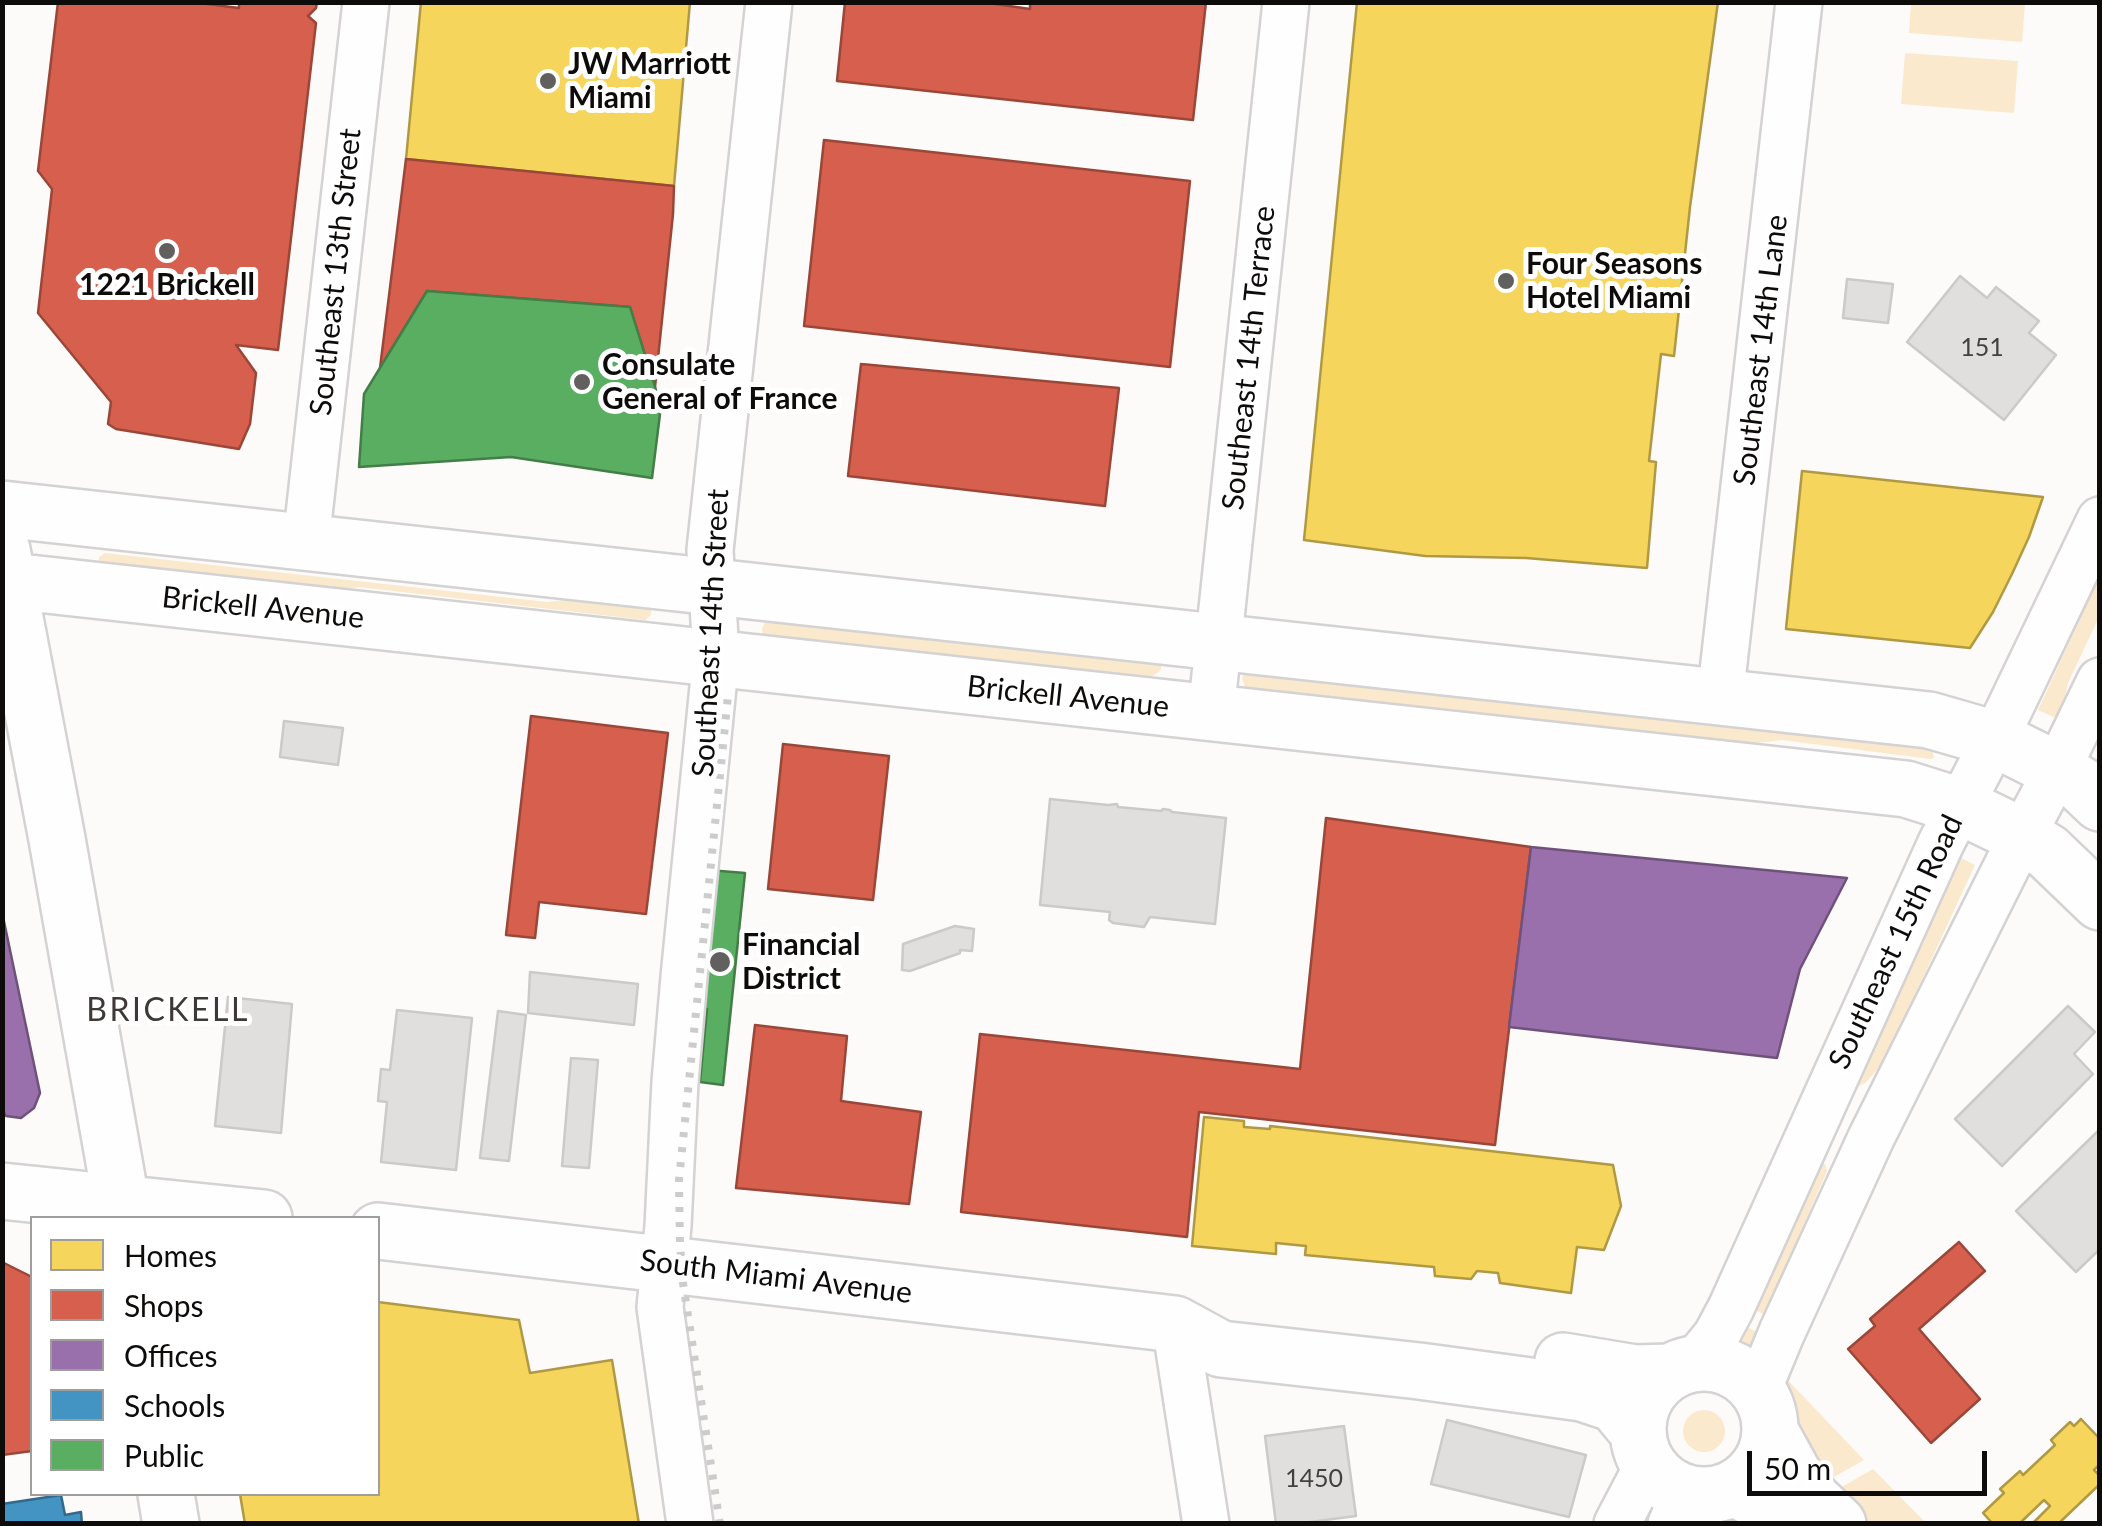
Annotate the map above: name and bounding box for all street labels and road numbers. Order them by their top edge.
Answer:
street label: Southeast 13th Street [303,127,369,417]
street label: Southeast 14th Terrace [1215,204,1283,512]
street label: Southeast 14th Lane [1727,213,1795,487]
street label: Southeast 14th Street [685,488,737,778]
street label: Brickell Avenue [160,579,366,637]
street label: Brickell Avenue [965,668,1171,726]
street label: Southeast 15th Road [1821,809,1971,1075]
street label: South Miami Avenue [638,1242,914,1312]

